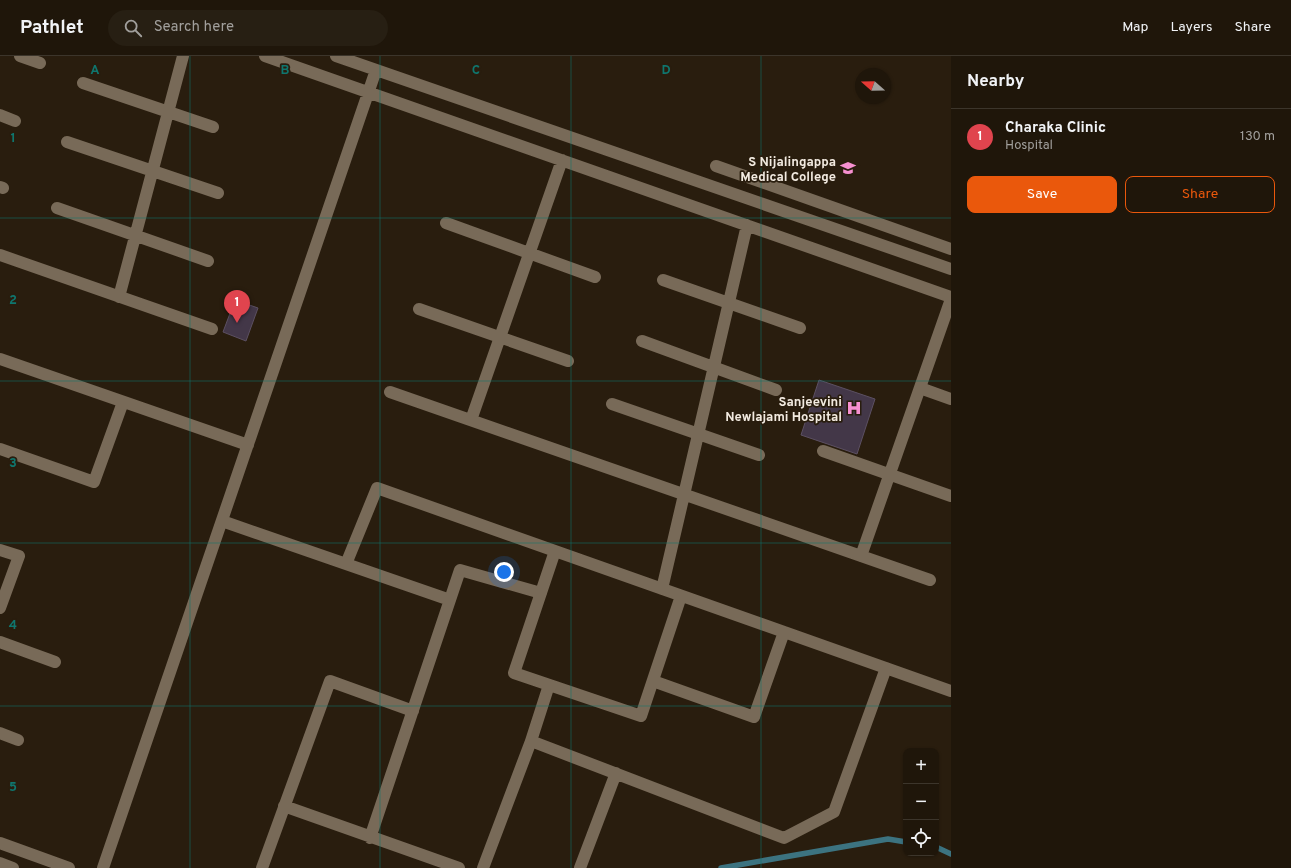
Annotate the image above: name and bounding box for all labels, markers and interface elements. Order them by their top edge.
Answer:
search box [108,10,388,46]
text: Pathlet [20,16,84,40]
icon: search [122,17,144,39]
text: Search here [154,18,234,37]
text: Map [1122,19,1148,36]
text: Layers [1170,19,1212,36]
text: Share [1234,19,1271,36]
text: A [90,63,100,79]
text: B [281,63,290,79]
text: C [472,63,480,79]
text: D [661,63,671,79]
north arrow [855,68,891,104]
text: Nearby [967,71,1024,93]
text: Charaka Clinic [1005,119,1106,138]
text: 1 [977,129,983,145]
text: 130 m [1240,129,1275,145]
text: 1 [10,131,16,147]
text: Hospital [1005,138,1053,154]
place label: S Nijalingappa Medical College [740,155,836,186]
school or university icon: S Nijalingappa Medical College [839,159,857,177]
button: Save [967,176,1117,213]
button: Share [1125,176,1275,213]
pin: 1 [224,290,250,323]
text: 2 [9,293,17,309]
place label: Sanjeevini Newlajami Hospital [725,395,842,426]
hospital icon: Sanjeevini Newlajami Hospital [845,399,863,417]
text: 3 [9,456,17,472]
your location [494,562,514,582]
text: 4 [9,618,17,634]
map controls [903,748,939,856]
button: + [903,748,939,784]
text: 5 [9,780,17,796]
button: − [903,784,939,820]
button: locate [903,820,939,856]

